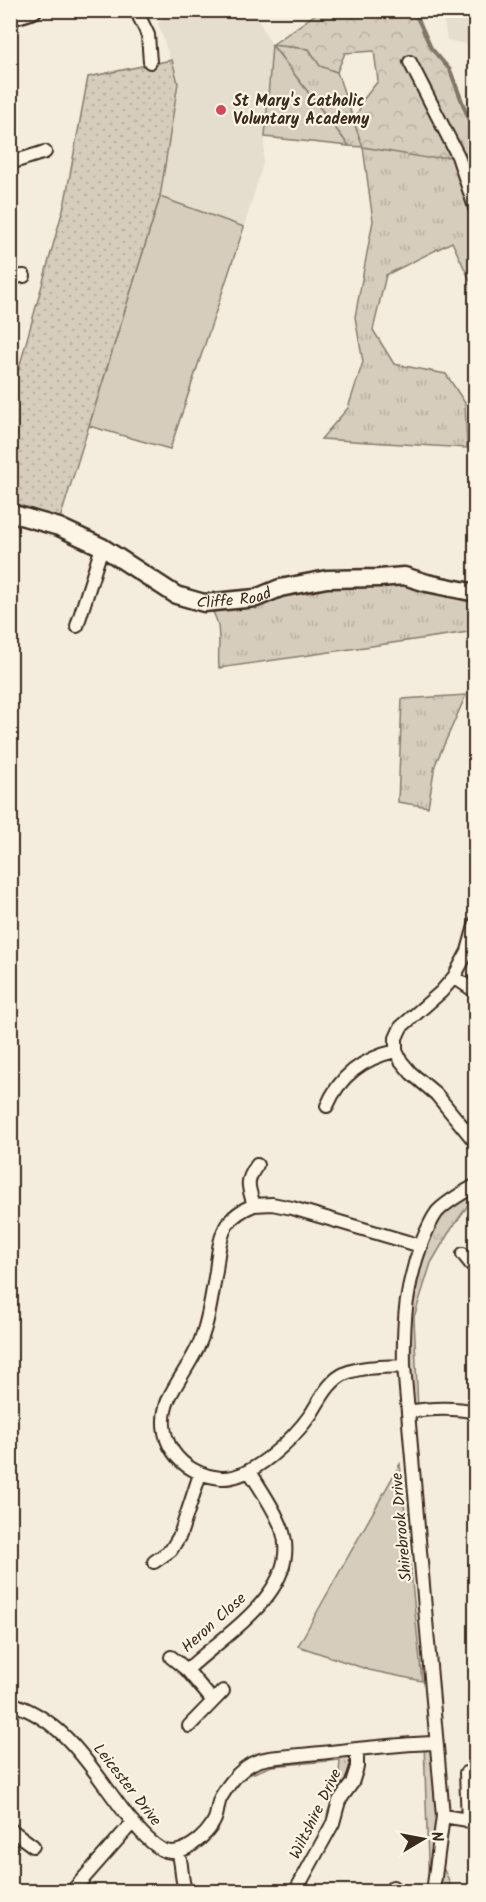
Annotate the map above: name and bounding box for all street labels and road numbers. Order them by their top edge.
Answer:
street label: Cliffe Road [194,580,276,616]
street label: Shirebrook Drive [385,1472,419,1582]
street label: Heron Close [176,1587,252,1659]
street label: Leicester Drive [87,1738,167,1832]
street label: Wiltshire Drive [283,1765,349,1863]

